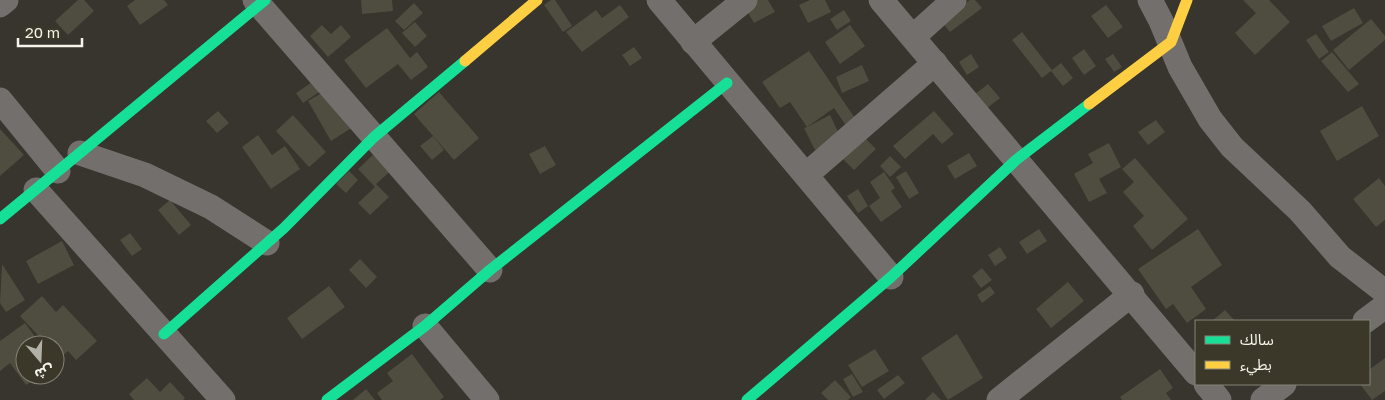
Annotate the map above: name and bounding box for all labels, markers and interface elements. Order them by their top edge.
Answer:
scale bar [18,15,81,47]
text: 20 m [25,23,60,41]
legend [1195,320,1370,385]
text: سالك [1240,330,1274,348]
north arrow [15,335,65,385]
text: بطيء [1240,355,1272,376]
text: ش [33,362,56,384]

